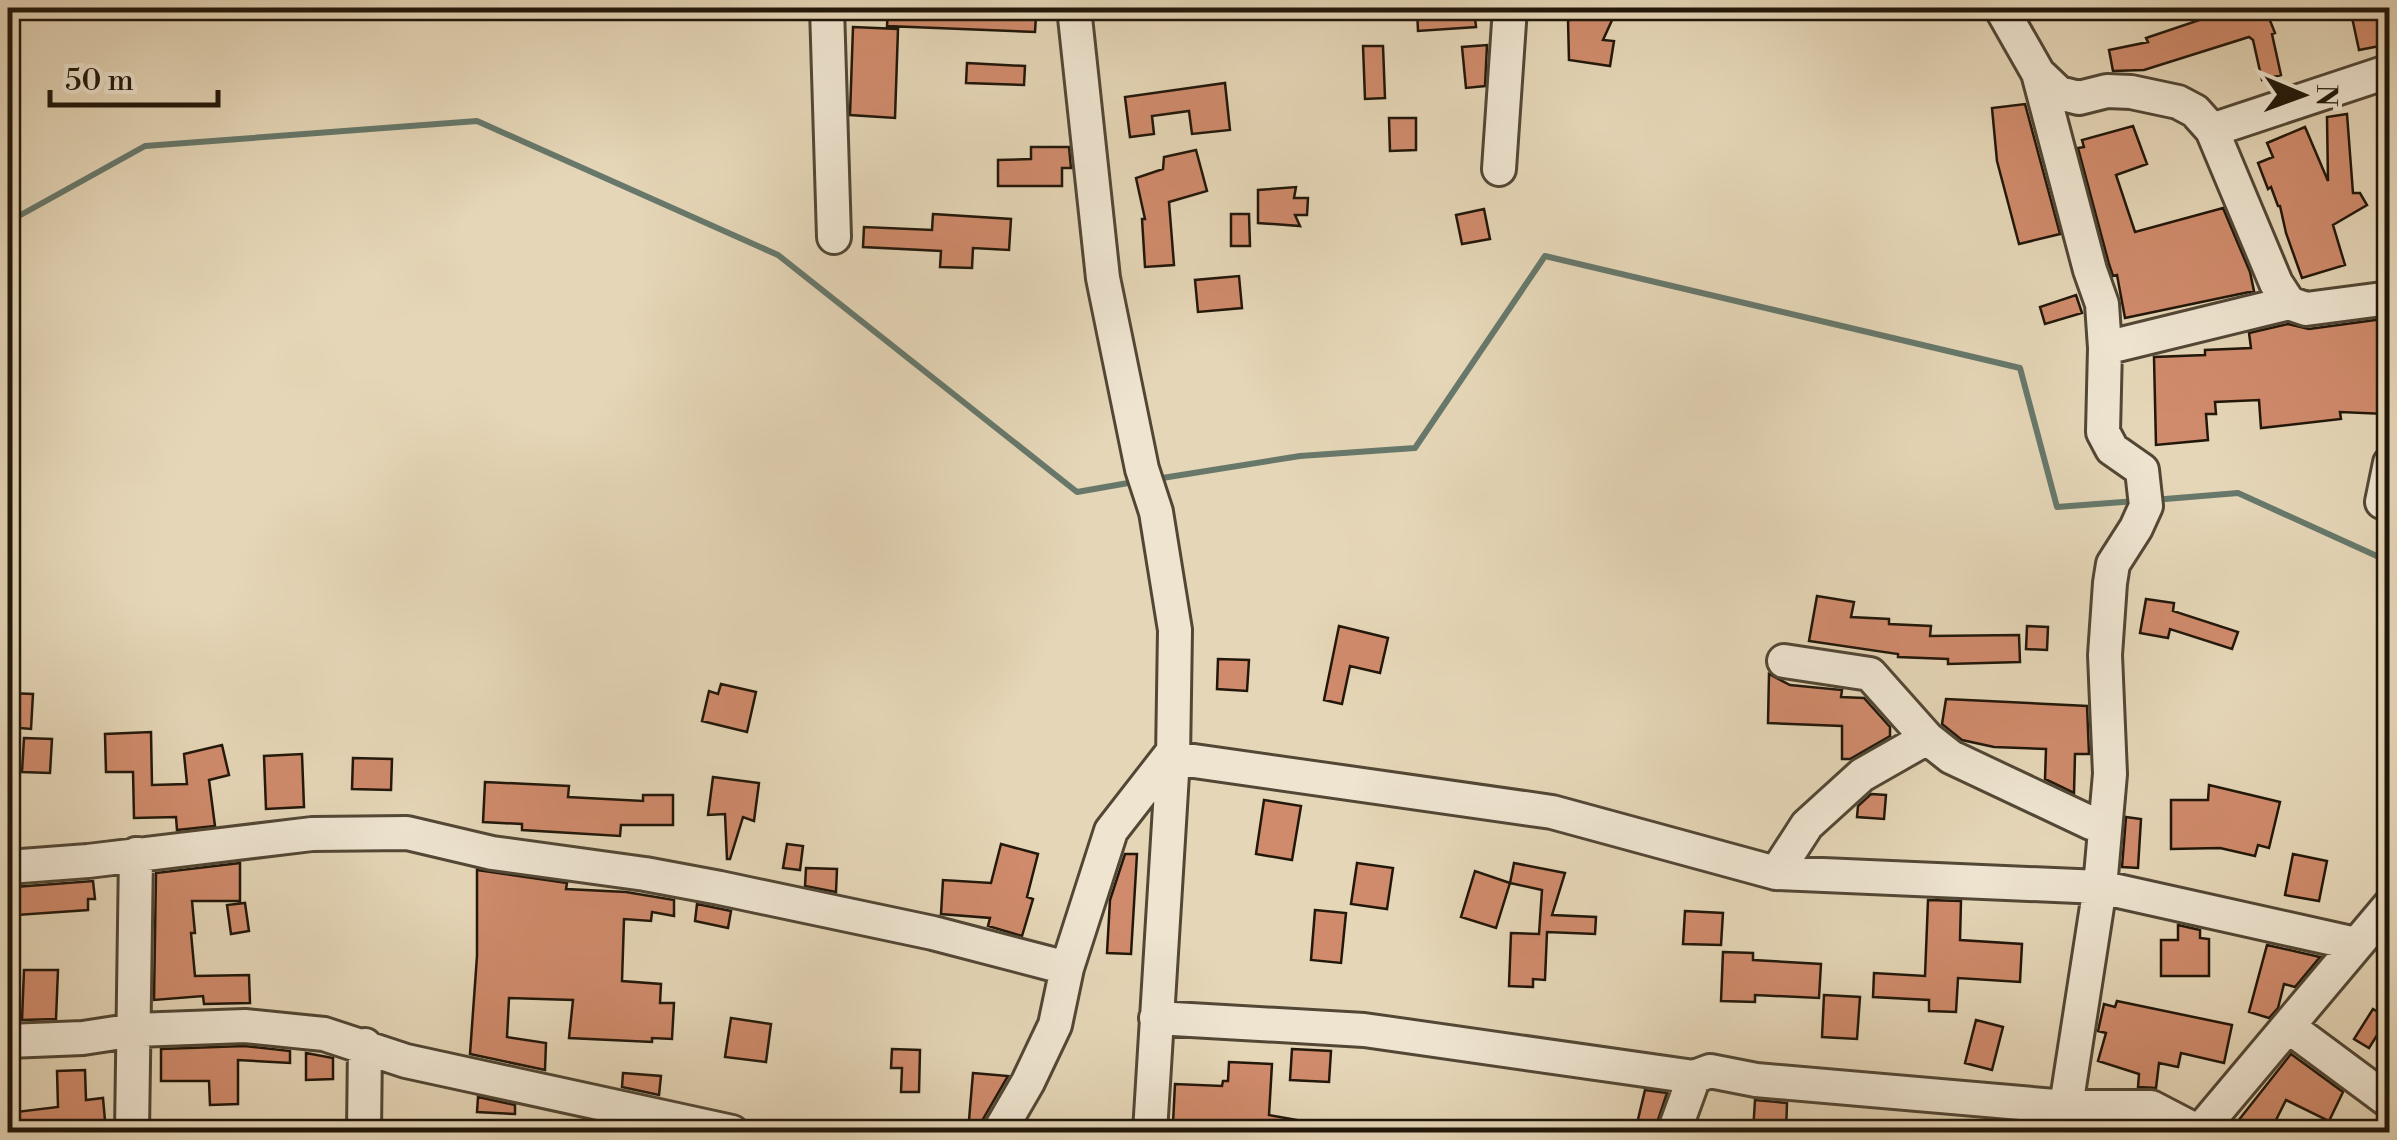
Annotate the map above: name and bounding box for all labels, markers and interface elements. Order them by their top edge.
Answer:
scale bar [50,45,218,107]
north arrow [2252,45,2352,145]
text: 50 m [65,62,134,100]
text: N [2308,84,2343,107]

